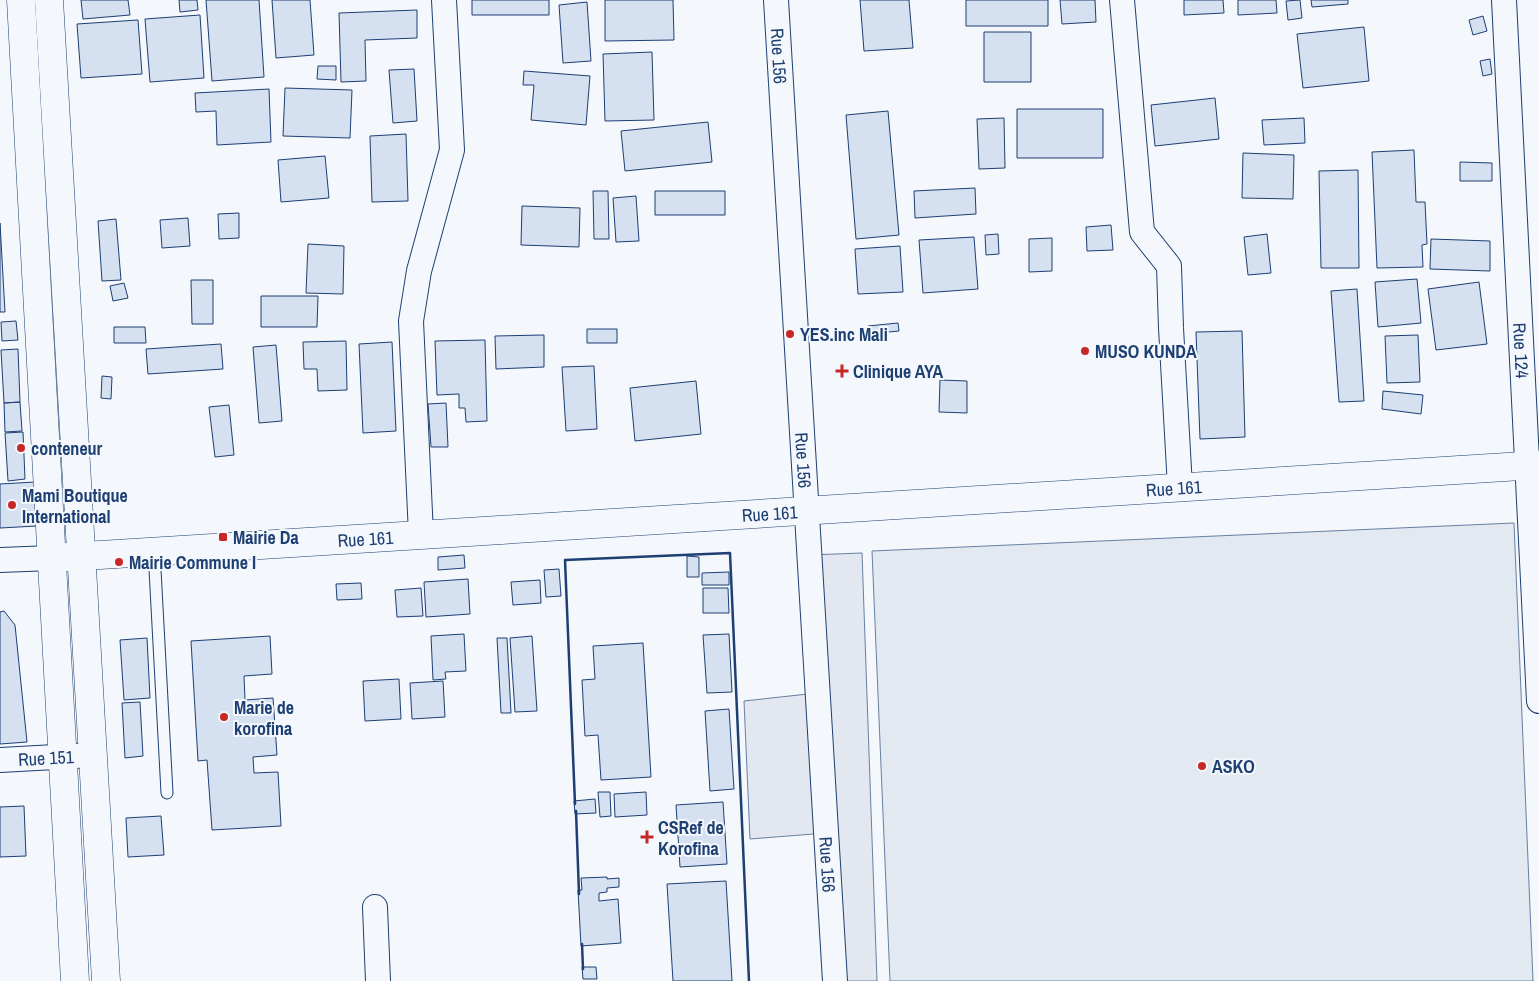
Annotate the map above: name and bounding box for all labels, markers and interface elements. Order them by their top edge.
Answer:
street label: Rue 156 [765,27,794,85]
place label: YES.inc Mali [800,322,888,347]
street label: Rue 124 [1508,322,1535,379]
marker: YES.inc Mali [784,328,796,340]
place label: MUSO KUNDA [1095,339,1197,364]
marker: MUSO KUNDA [1079,345,1091,357]
place label: Clinique AYA [853,359,944,384]
marker: Clinique AYA [835,364,849,378]
street label: Rue 156 [790,432,818,489]
place label: conteneur [31,436,103,461]
marker: conteneur [15,442,27,454]
street label: Rue 161 [1145,474,1203,502]
place label: Mami Boutique International [22,483,128,529]
marker: Mami Boutique International [6,499,18,511]
street label: Rue 161 [741,499,799,527]
street label: Rue 161 [337,524,395,553]
place label: Mairie Da [233,525,299,550]
marker: Mairie Da [217,531,229,543]
place label: Mairie Commune I [129,550,256,575]
marker: Mairie Commune I [113,556,125,568]
place label: Marie de korofina [234,695,294,741]
marker: Marie de korofina [218,711,230,723]
street label: Rue 151 [17,743,75,772]
place label: ASKO [1212,754,1255,779]
marker: ASKO [1196,760,1208,772]
place label: CSRef de Korofina [658,815,724,861]
marker: CSRef de Korofina [640,830,654,844]
street label: Rue 156 [814,836,842,893]

